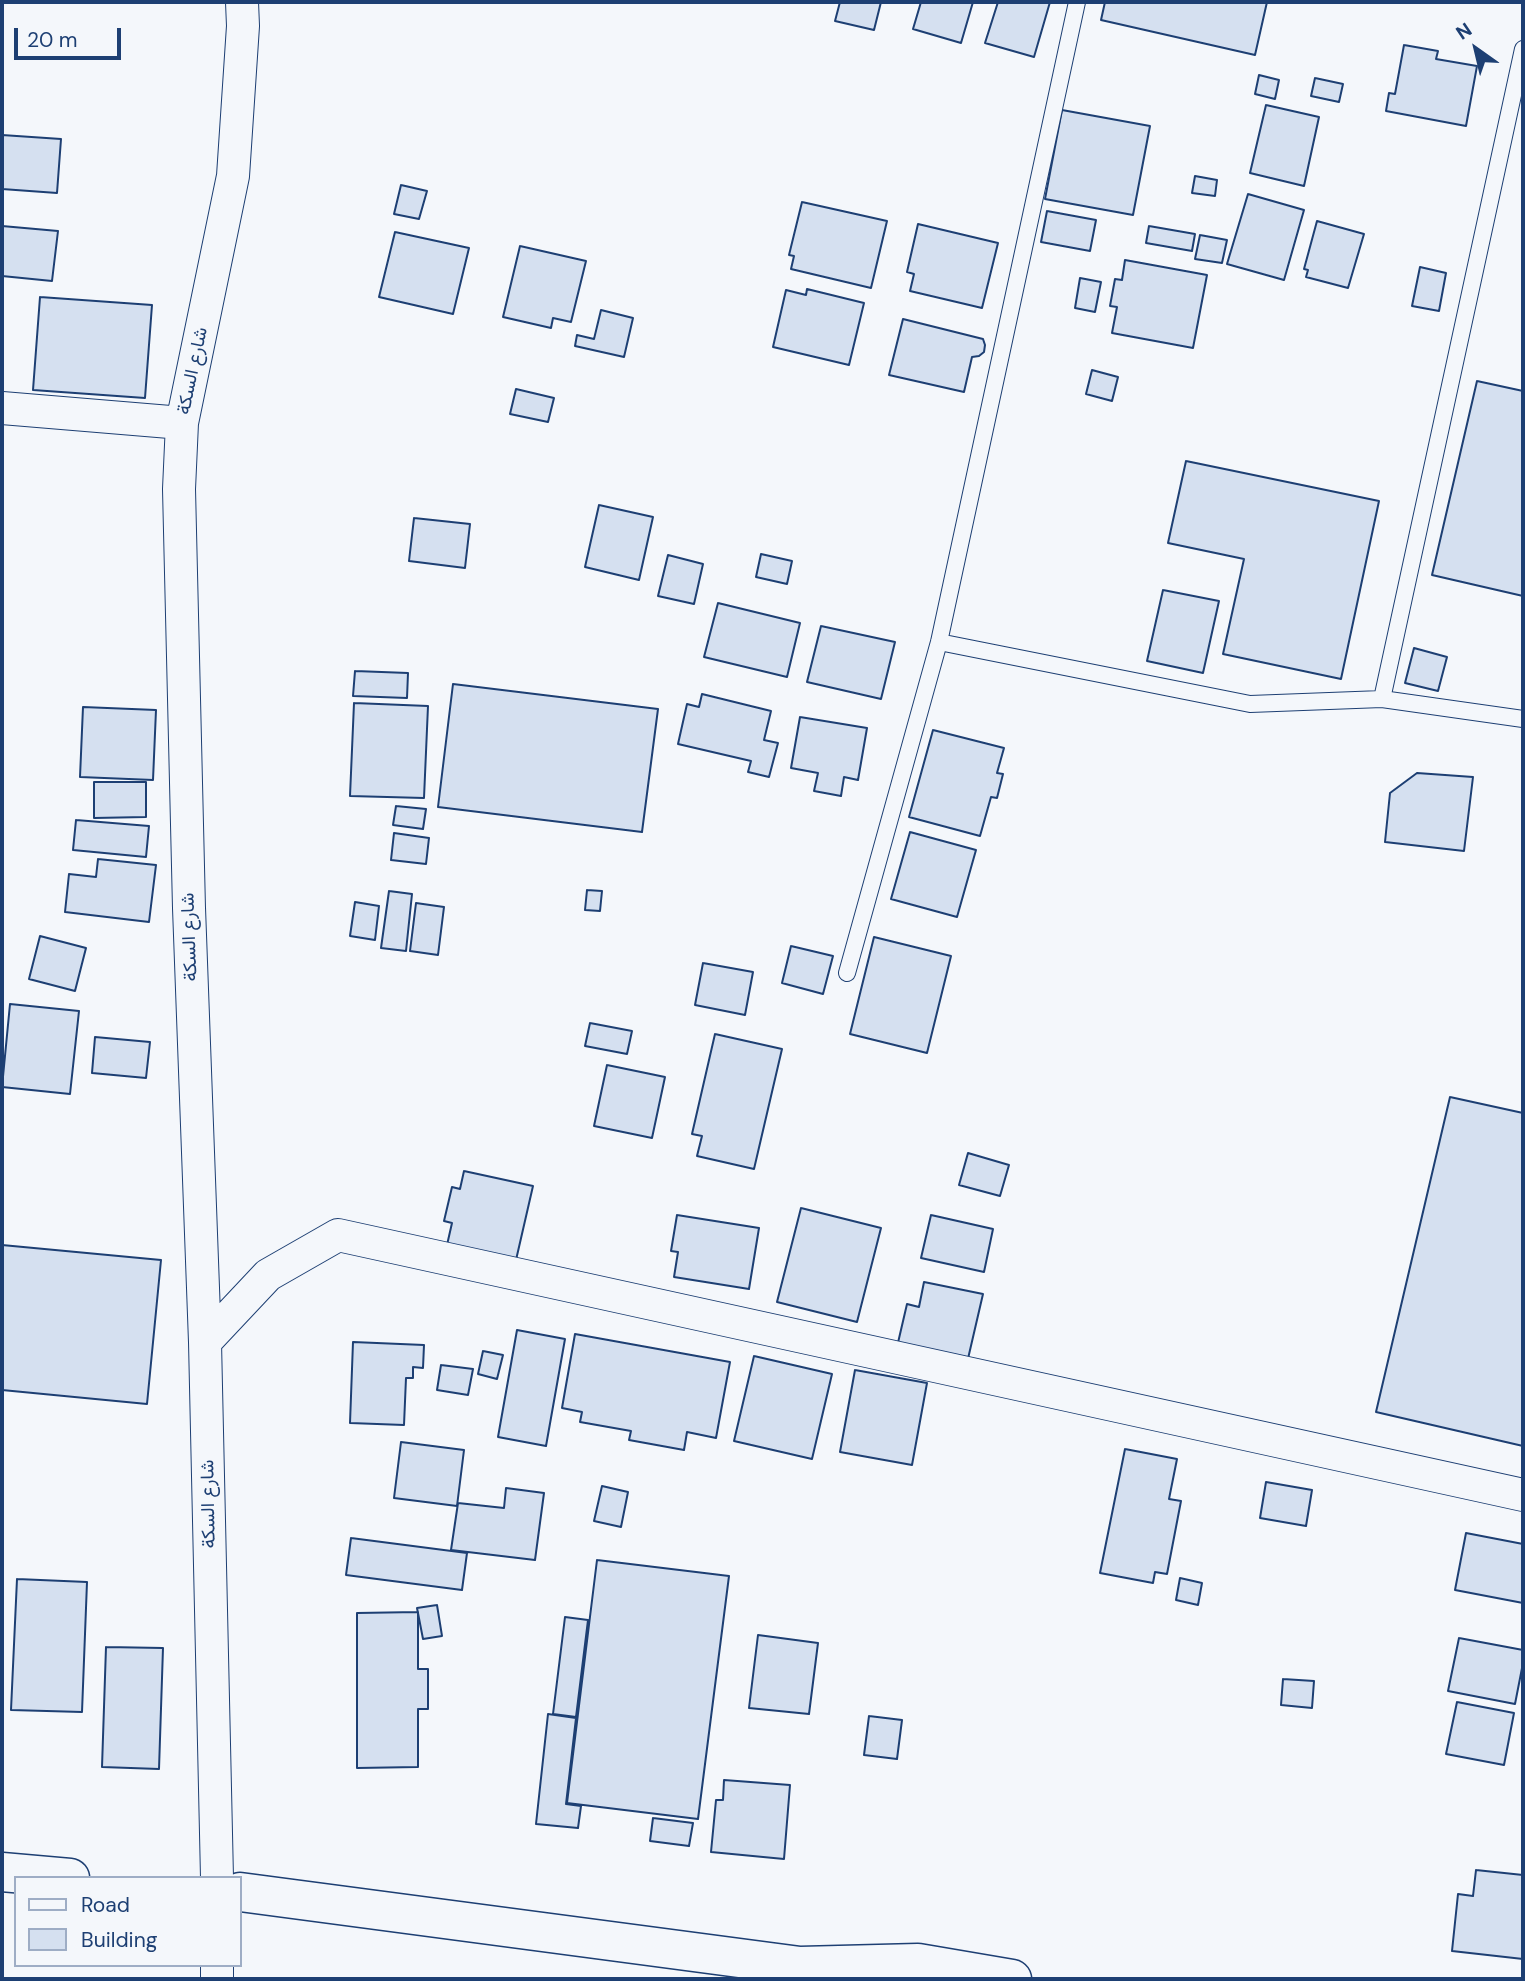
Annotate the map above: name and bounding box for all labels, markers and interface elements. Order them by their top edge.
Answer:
scale bar [18,14,124,58]
north arrow [1441,14,1511,84]
text: N [1451,17,1477,45]
text: 20 m [27,26,78,54]
street label: شارع السكة [173,325,213,417]
street label: شارع السكة [177,892,203,982]
street label: شارع السكة [197,1459,221,1549]
legend [14,1876,242,1967]
text: Road [81,1891,130,1919]
text: Building [81,1926,157,1954]

